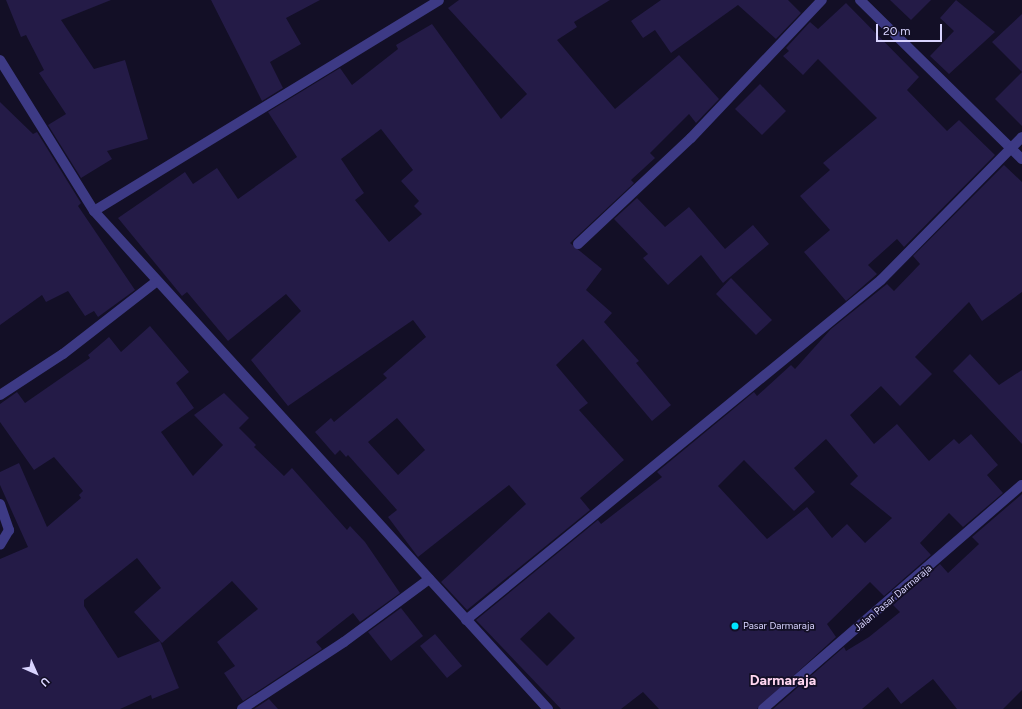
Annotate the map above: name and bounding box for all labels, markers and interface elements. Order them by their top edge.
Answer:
scale bar [878,16,944,42]
text: 20 m [883,24,911,38]
street label: Jalan Pasar Darmaraja [852,562,934,634]
place label: Pasar Darmaraja [743,620,815,632]
marker: Pasar Darmaraja [730,621,740,631]
north arrow [16,653,56,693]
district label: Darmaraja [750,673,816,689]
text: U [38,675,52,689]

